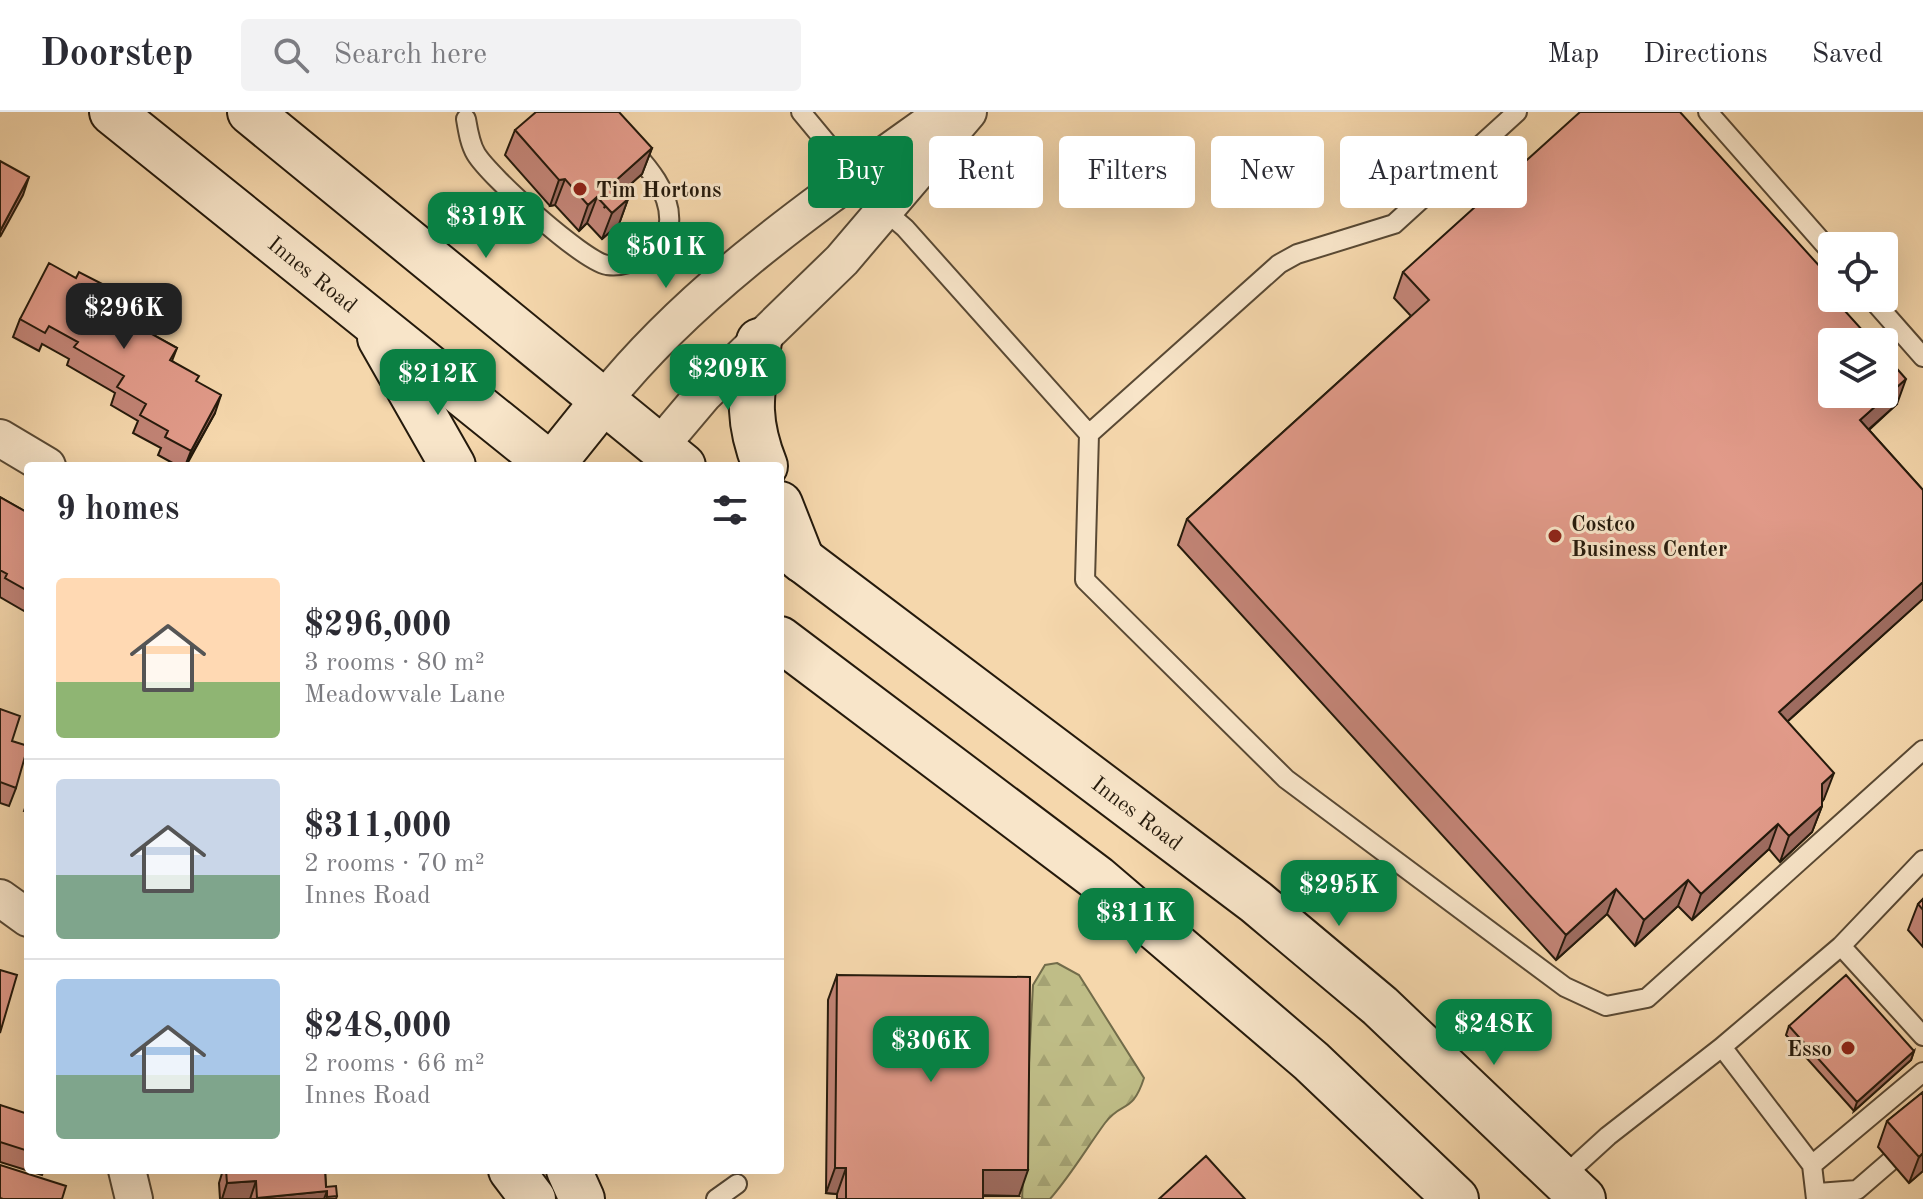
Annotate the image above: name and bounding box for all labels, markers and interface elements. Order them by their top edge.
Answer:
search box [241,19,801,91]
icon: search [269,33,313,77]
text: Doorstep [40,36,193,74]
text: Search here [333,40,487,70]
text: Map [1547,41,1599,69]
text: Directions [1643,41,1768,69]
text: Saved [1812,41,1883,69]
chip: Buy [808,136,913,208]
chip: Rent [929,136,1043,208]
chip: Filters [1059,136,1195,208]
chip: New [1211,136,1324,208]
chip: Apartment [1340,136,1527,208]
marker: Tim Hortons [571,180,589,198]
place label: Tim Hortons [596,180,722,202]
pin: $319K [430,192,542,260]
text: $319K [446,205,526,231]
pin: $501K [610,222,722,290]
map controls [1818,232,1898,408]
button: locate [1818,232,1898,312]
street label: Innes Road [263,233,360,318]
text: $501K [626,235,706,261]
pin: $296K [68,283,180,351]
text: $296K [84,296,164,322]
button: layers [1818,328,1898,408]
pin: $209K [672,344,784,412]
pin: $212K [382,349,494,417]
text: $209K [688,357,768,383]
text: $212K [398,362,478,388]
icon: filters [708,488,752,532]
text: 9 homes [56,493,179,527]
place label: Costco Business Center [1571,514,1727,561]
marker: Costco Business Center [1546,527,1564,545]
text: $296,000 [304,609,452,643]
icon: home [120,610,216,706]
text: 3 rooms · 80 m² [304,650,485,676]
text: Meadowvale Lane [304,682,505,708]
street label: Innes Road [1087,773,1186,855]
text: $311,000 [304,810,452,844]
icon: home [120,811,216,907]
text: 2 rooms · 70 m² [304,851,485,877]
pin: $295K [1283,860,1395,928]
text: $295K [1299,873,1379,899]
text: Innes Road [304,883,431,909]
pin: $311K [1080,888,1192,956]
text: $311K [1096,901,1176,927]
pin: $248K [1438,999,1550,1067]
text: $248,000 [304,1010,452,1044]
icon: home [120,1011,216,1107]
text: $248K [1454,1012,1534,1038]
pin: $306K [875,1016,987,1084]
text: $306K [891,1029,971,1055]
place label: Esso [1787,1039,1832,1061]
marker: Esso [1839,1039,1857,1057]
text: 2 rooms · 66 m² [304,1051,485,1077]
text: Innes Road [304,1083,431,1109]

